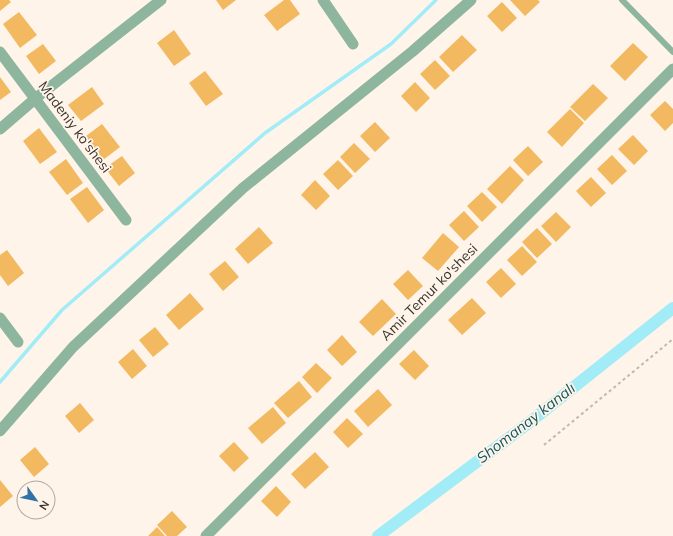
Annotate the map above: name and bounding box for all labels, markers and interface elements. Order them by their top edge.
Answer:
street label: Madeniy ko'shesi [35,78,115,176]
street label: Amir Temur ko'shesi [377,240,481,344]
water label: Shomanay kanalı [473,378,579,467]
north arrow [16,480,56,520]
text: N [36,498,53,513]

